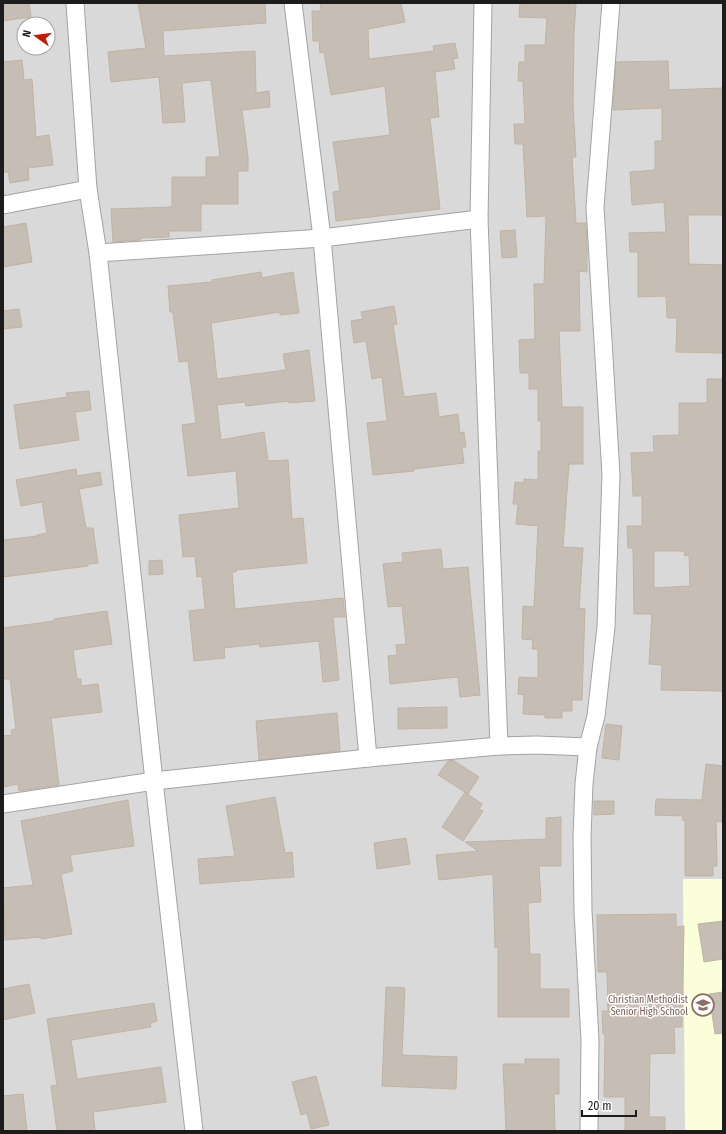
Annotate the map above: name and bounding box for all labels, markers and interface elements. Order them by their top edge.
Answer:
north arrow [16,16,56,56]
text: N [20,29,34,38]
school or university icon: Christian Methodist Senior High School [690,992,716,1018]
place label: Christian Methodist Senior High School [608,994,689,1018]
scale bar [582,1092,636,1118]
text: 20 m [588,1099,612,1113]

